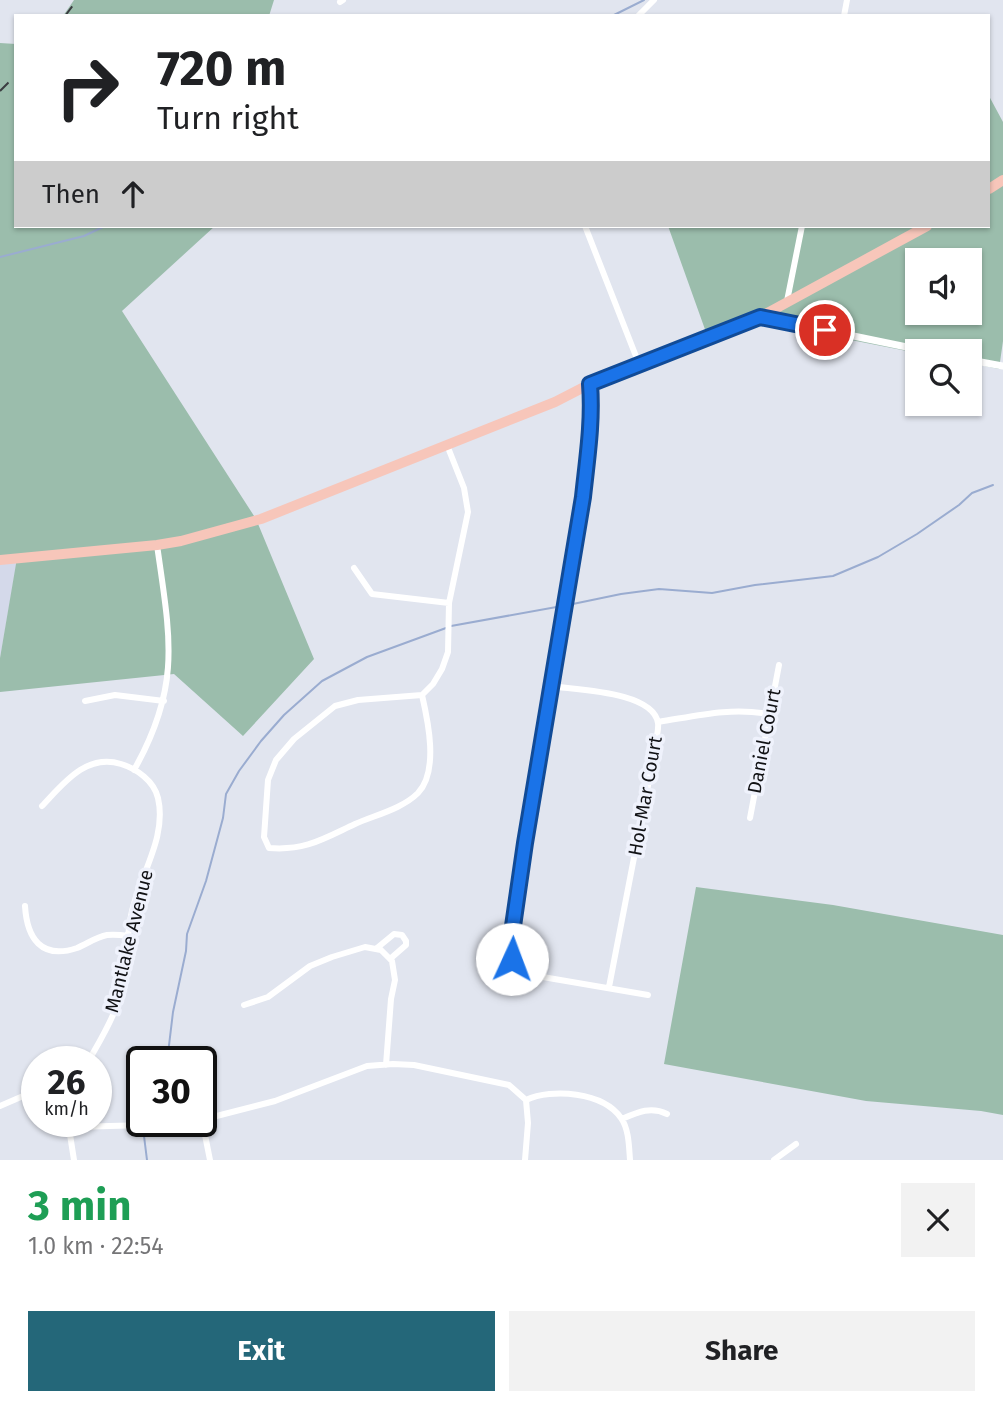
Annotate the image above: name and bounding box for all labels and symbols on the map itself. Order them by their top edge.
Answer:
pin [795,300,855,360]
street label: Daniel Court [743,686,785,795]
street label: Hol-Mar Court [623,734,667,858]
street label: Mantlake Avenue [100,867,158,1015]
position arrow [475,922,549,996]
speed limit sign: 30 [126,1046,217,1137]

